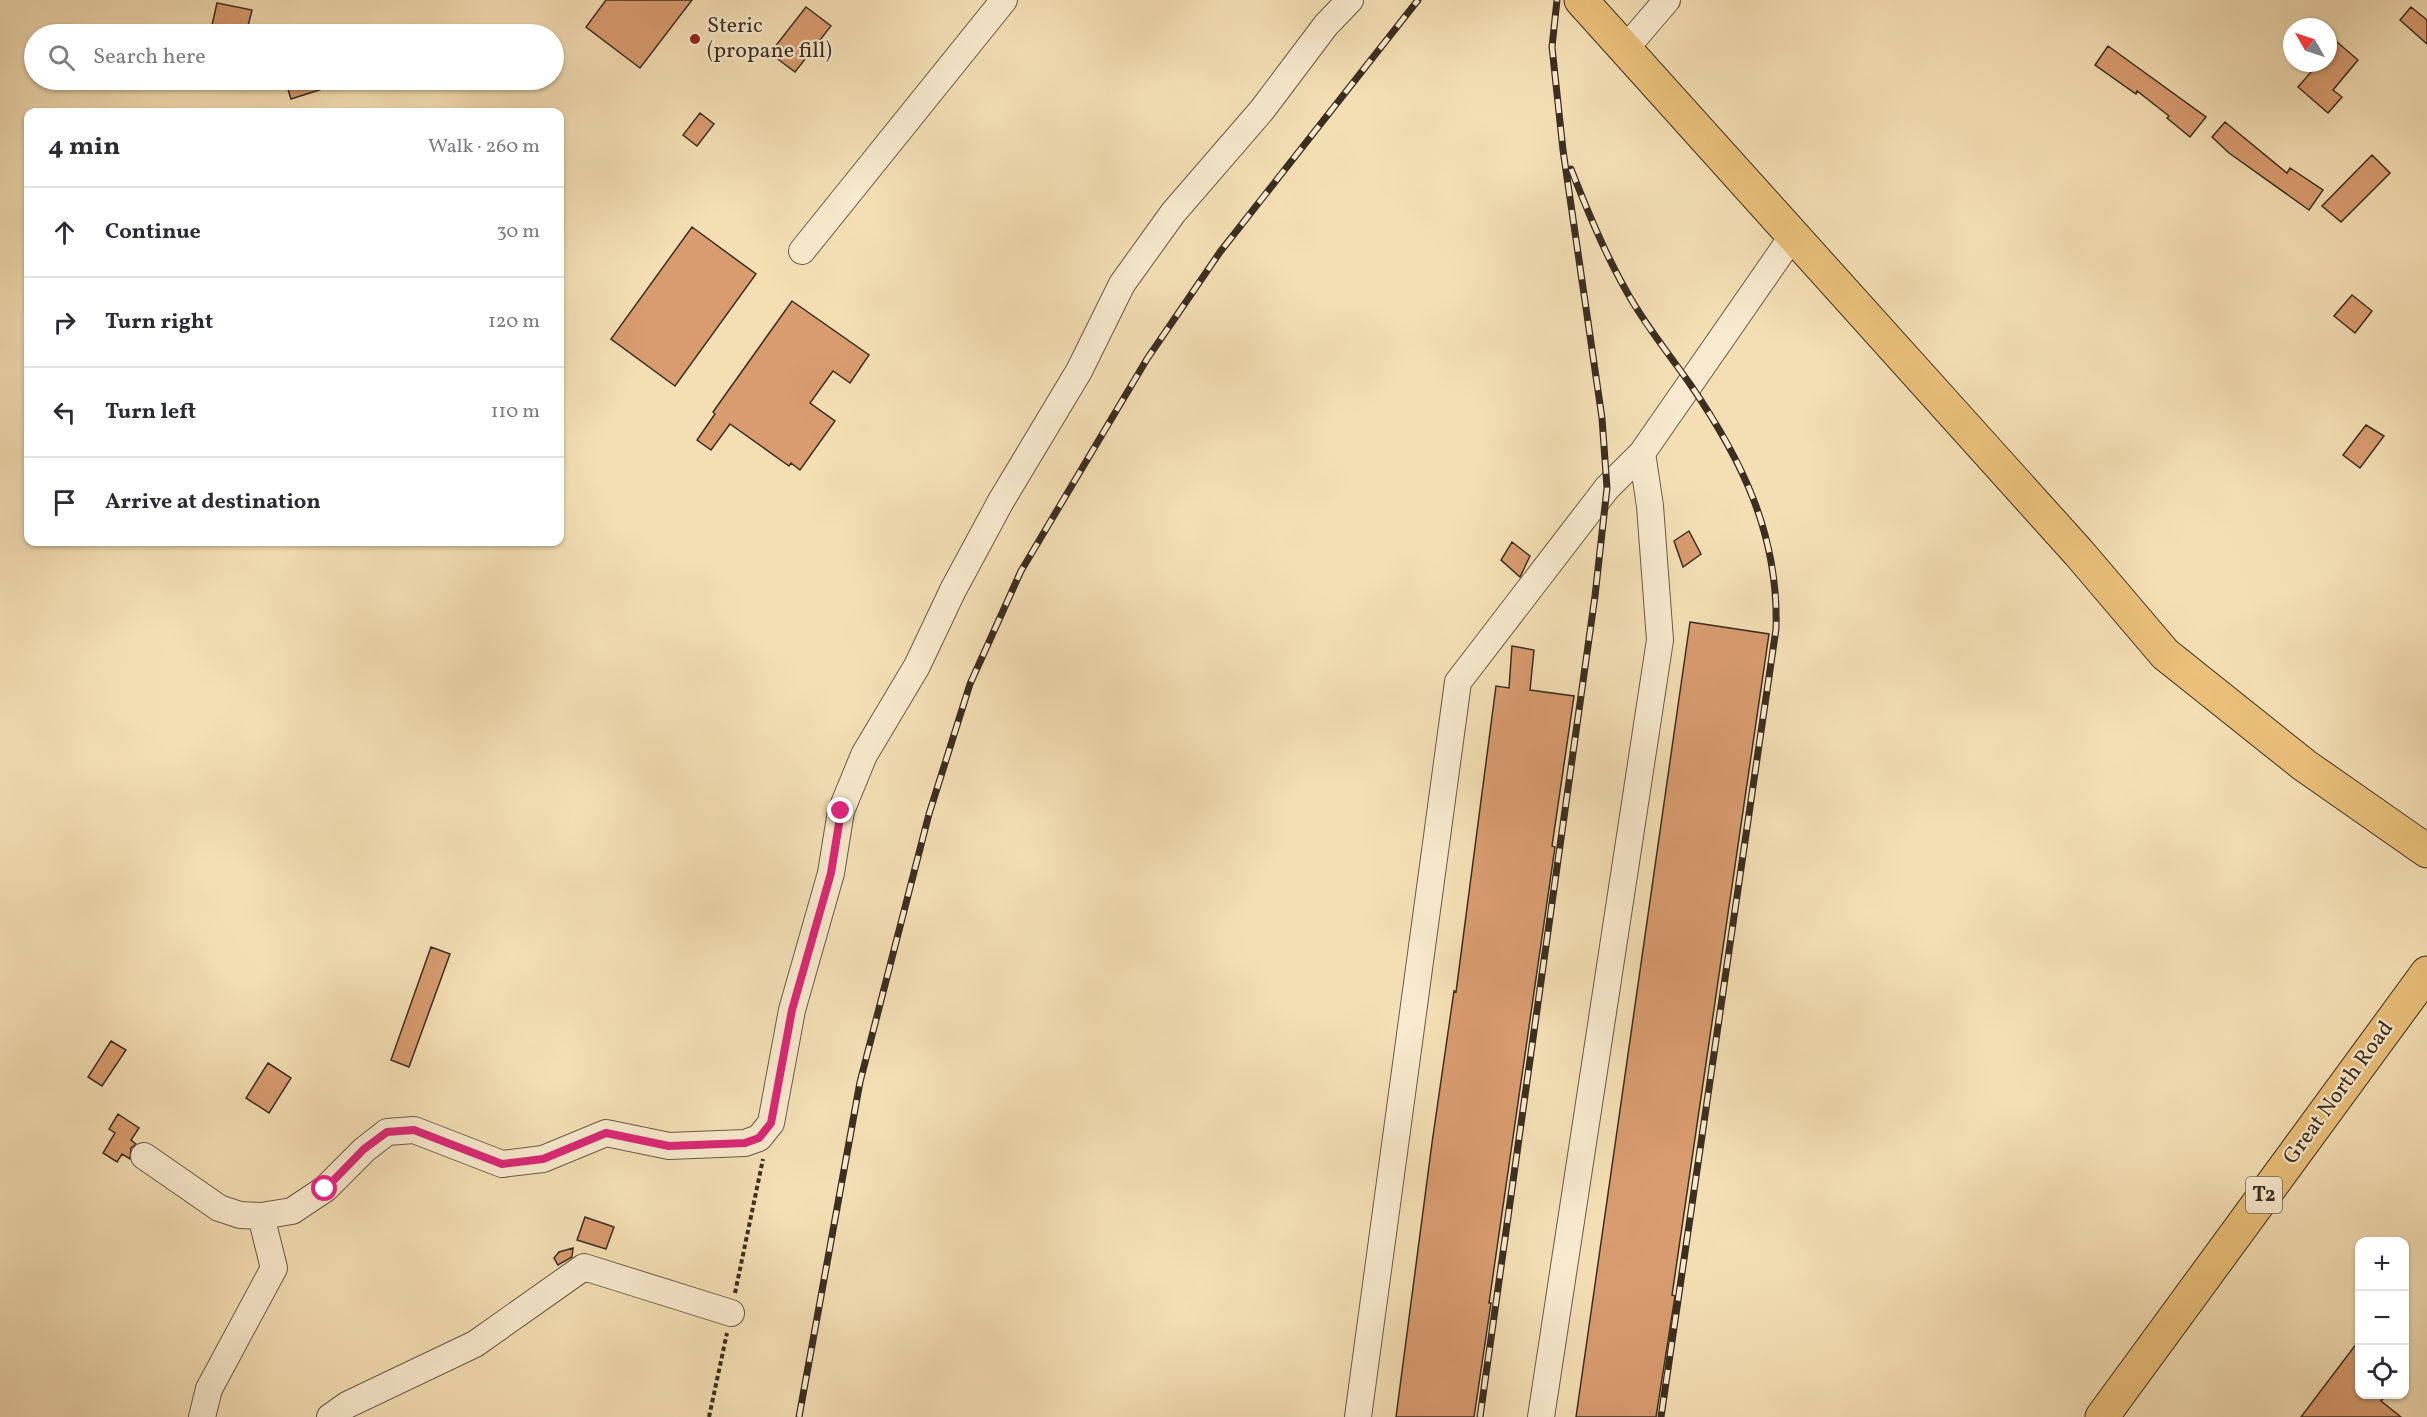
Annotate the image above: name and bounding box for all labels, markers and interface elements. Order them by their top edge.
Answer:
place label: Steric (propane fill) [707,11,832,67]
north arrow [2283,18,2337,72]
search box [24,24,564,90]
marker: Steric (propane fill) [688,32,702,46]
icon: search [45,41,78,74]
text: Search here [93,42,206,73]
text: 4 min [48,129,120,165]
text: Walk · 260 m [428,133,540,161]
icon: ahead [48,216,81,249]
text: Continue [105,217,201,248]
text: 30 m [496,218,540,246]
icon: right [48,306,81,339]
text: Turn right [105,307,213,338]
text: 120 m [488,308,540,336]
icon: left [48,396,81,429]
text: Turn left [105,397,196,428]
text: 110 m [491,398,540,426]
icon: arrive [48,486,81,519]
text: Arrive at destination [105,487,321,518]
route end [827,797,853,823]
street label: Great North Road [2276,1015,2402,1171]
route start [311,1175,337,1201]
road number: T2 [2246,1177,2282,1213]
map controls [2355,1237,2409,1399]
button: + [2355,1237,2409,1291]
button: − [2355,1291,2409,1345]
button: locate [2355,1345,2409,1399]

